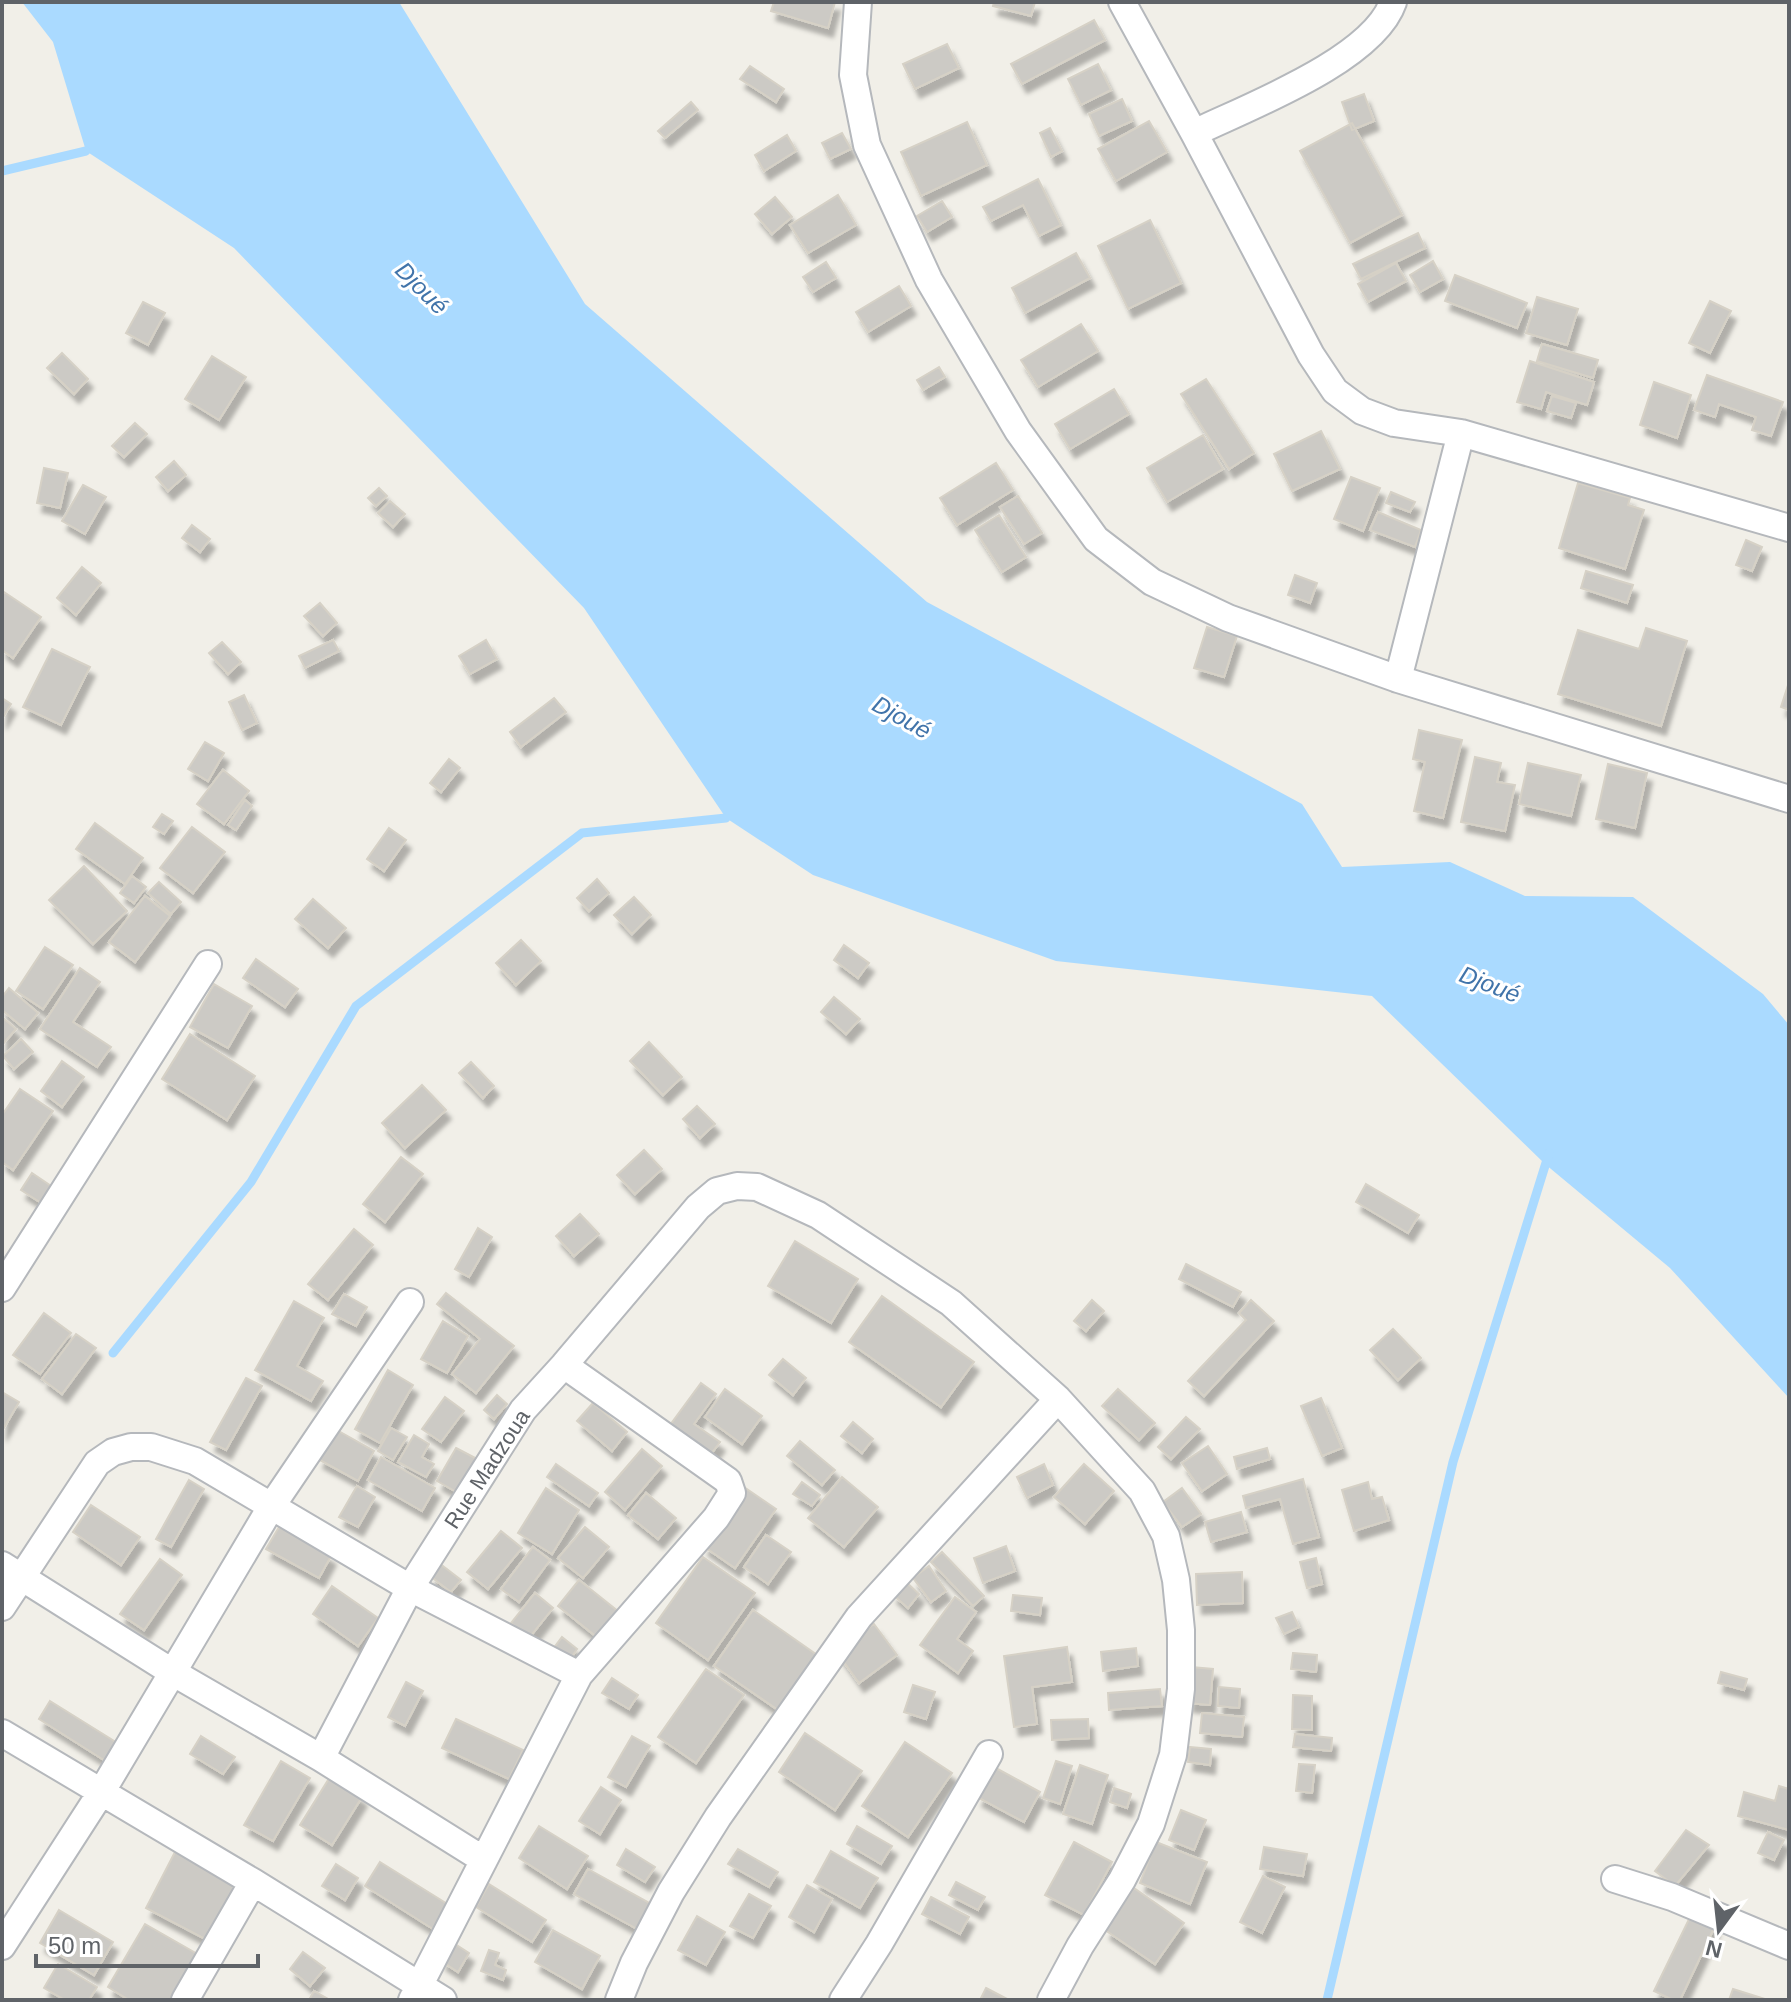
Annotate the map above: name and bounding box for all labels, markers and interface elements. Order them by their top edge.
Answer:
water label: Djoué [390,256,454,320]
water label: Djoué [868,690,936,744]
water label: Djoué [1456,960,1524,1008]
street label: Rue Madzoua [439,1404,535,1533]
north arrow [1679,1890,1759,1970]
scale bar [36,1918,258,1968]
text: 50 m [48,1932,101,1959]
text: N [1703,1935,1725,1963]

